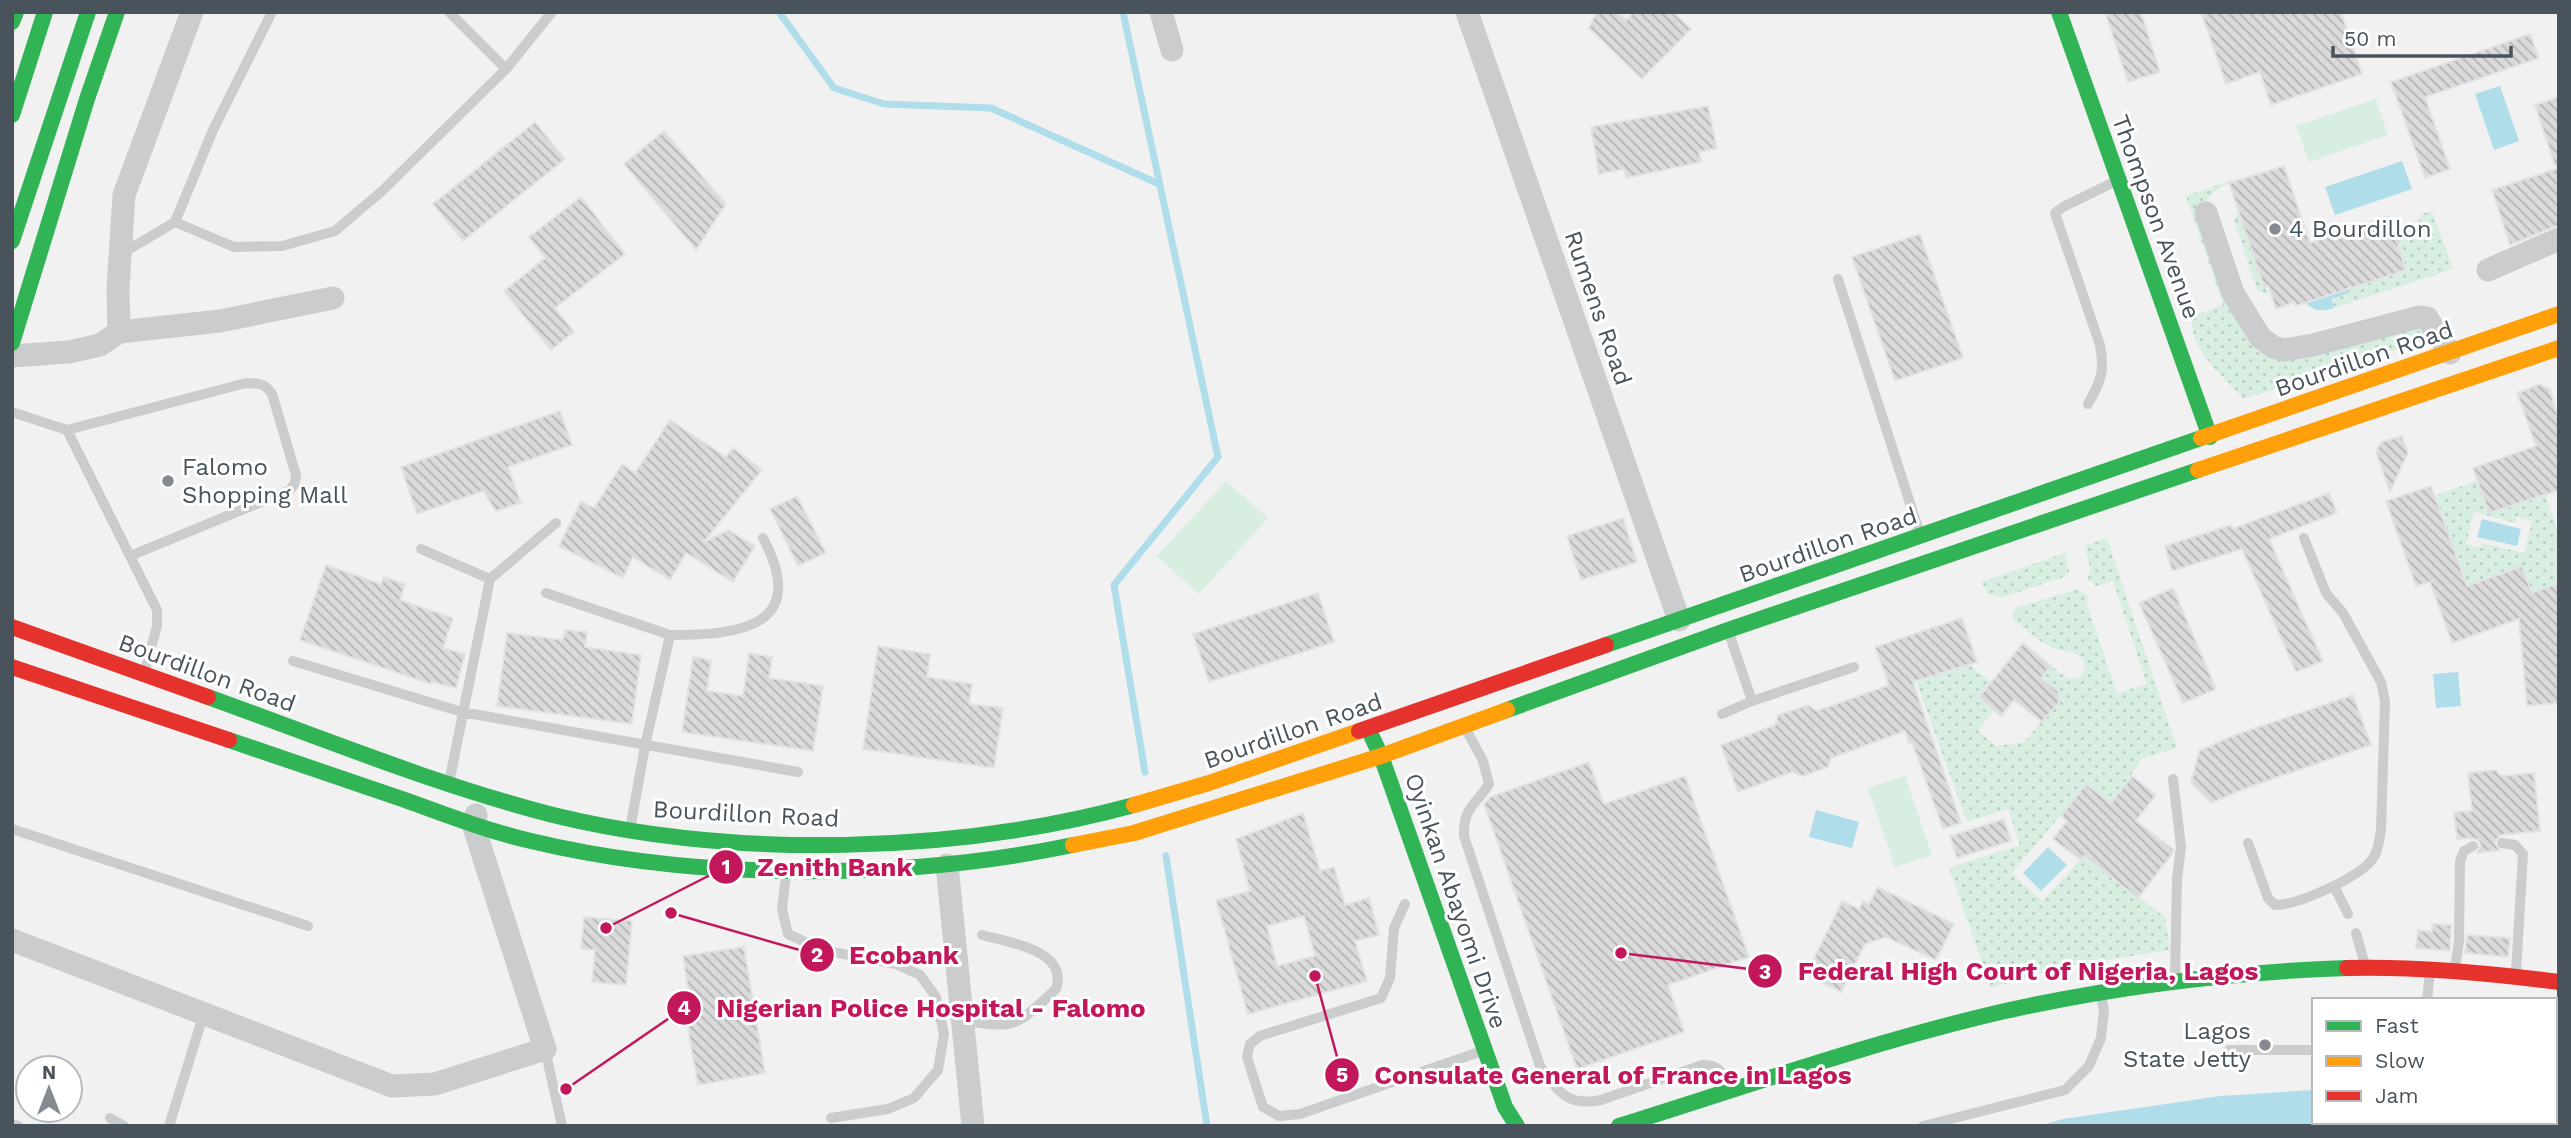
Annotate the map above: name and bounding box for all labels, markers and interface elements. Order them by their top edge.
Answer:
scale bar [2333,14,2512,58]
text: 50 m [2344,26,2396,51]
street label: Thompson Avenue [2106,111,2206,323]
place label: 4 Bourdillon [2289,215,2432,243]
marker: 4 Bourdillon [2267,221,2283,237]
street label: Rumens Road [1558,227,1638,389]
street label: Bourdillon Road [2271,315,2457,403]
place label: Falomo Shopping Mall [182,453,348,509]
marker: Falomo Shopping Mall [160,473,176,489]
street label: Bourdillon Road [1735,501,1921,589]
street label: Bourdillon Road [115,628,299,718]
street label: Bourdillon Road [1200,687,1386,775]
street label: Oyinkan Abayomi Drive [1399,770,1513,1032]
street label: Bourdillon Road [652,795,840,833]
callout: Zenith Bank [708,843,926,890]
text: Zenith Bank [757,852,913,882]
text: 1 [721,854,731,879]
callout: Ecobank [800,932,973,979]
text: Ecobank [849,940,960,970]
text: 2 [811,942,823,967]
callout: Federal High Court of Nigeria, Lagos [1748,948,2272,995]
text: Federal High Court of Nigeria, Lagos [1798,956,2258,986]
text: 3 [1759,959,1771,984]
callout: Nigerian Police Hospital - Falomo [667,984,1160,1031]
text: Nigerian Police Hospital - Falomo [716,993,1146,1023]
text: 4 [677,995,691,1020]
legend [2312,998,2557,1124]
text: Fast [2375,1013,2419,1038]
place label: Lagos State Jetty [2123,1017,2252,1073]
marker: Lagos State Jetty [2257,1037,2273,1053]
text: Slow [2375,1048,2425,1073]
callout: Consulate General of France in Lagos [1325,1052,1866,1099]
north arrow [14,1054,84,1124]
text: Consulate General of France in Lagos [1374,1060,1852,1090]
text: N [42,1061,56,1084]
text: 5 [1336,1062,1348,1087]
text: Jam [2375,1083,2418,1108]

